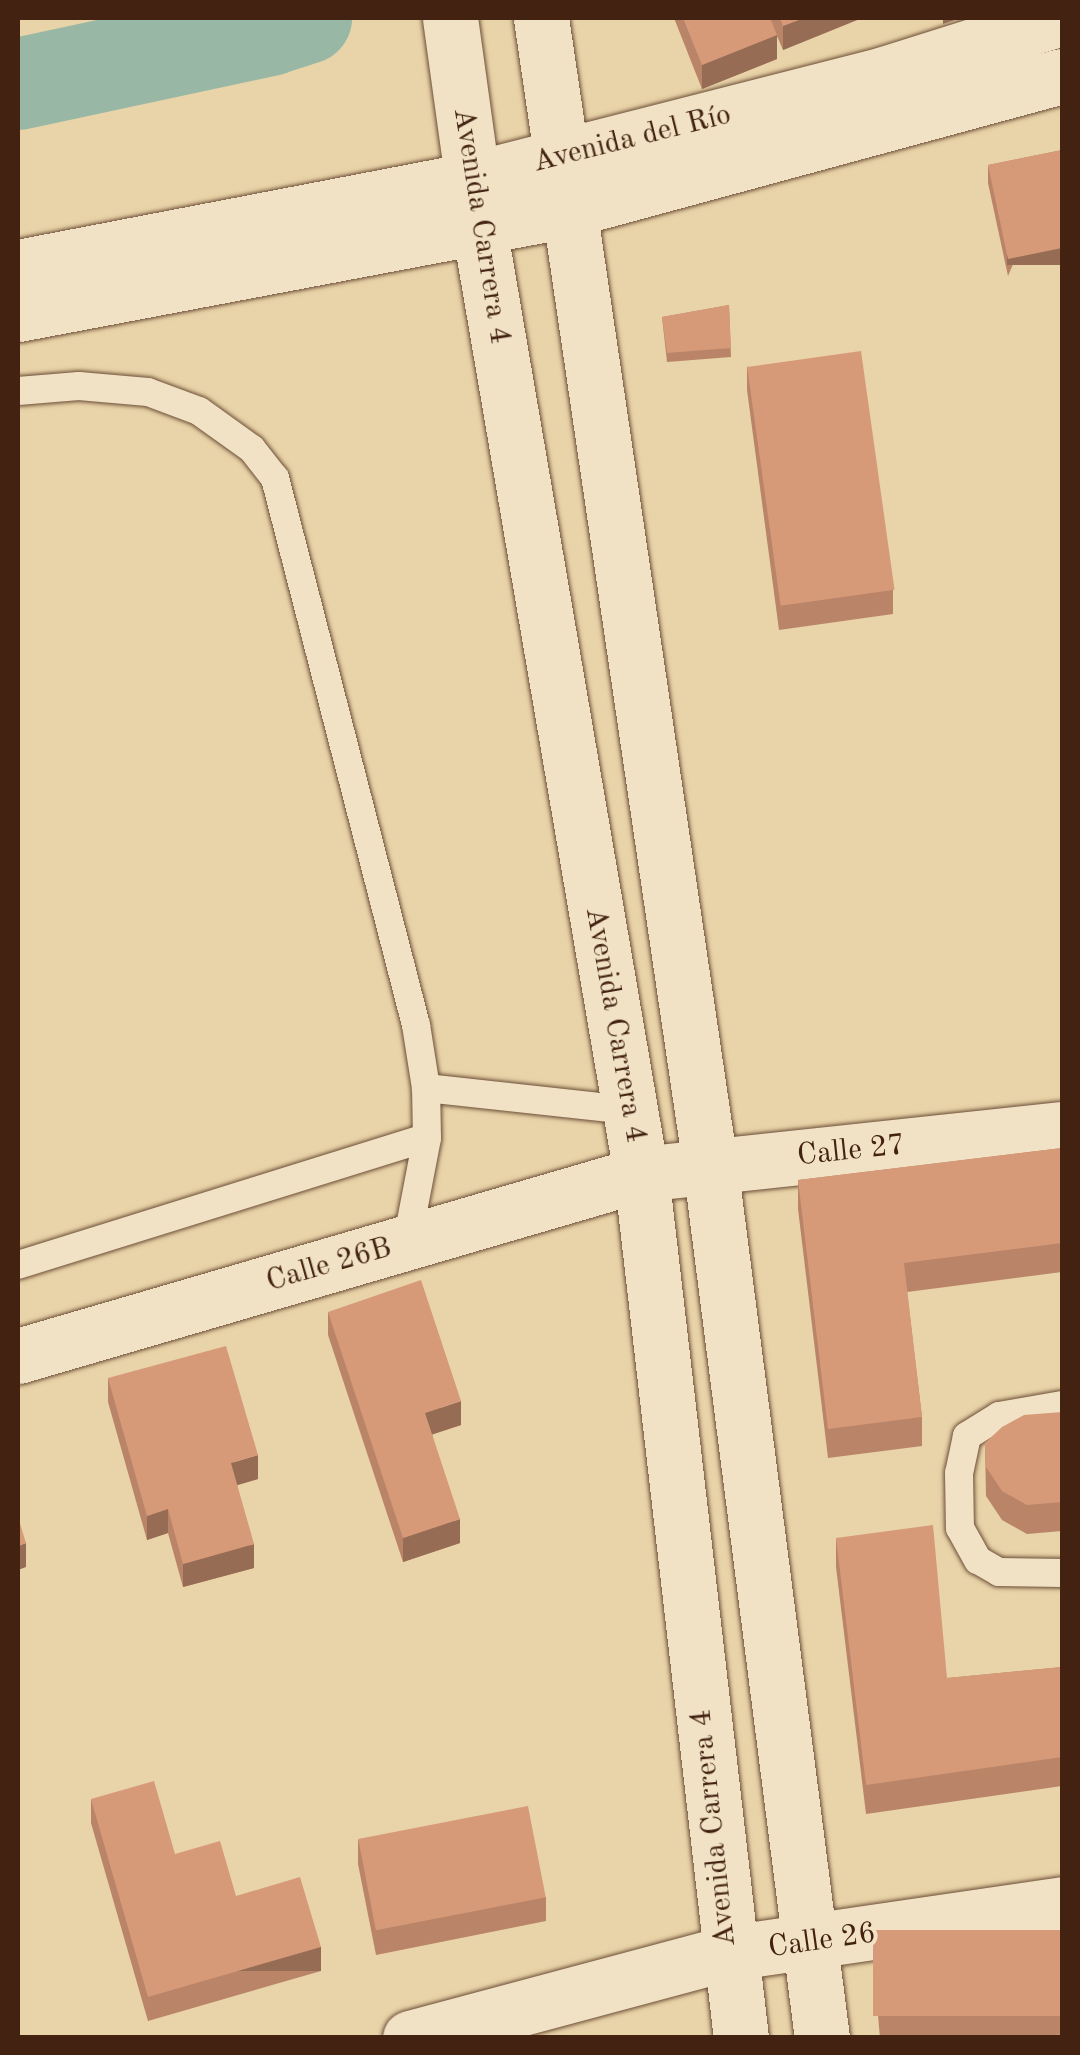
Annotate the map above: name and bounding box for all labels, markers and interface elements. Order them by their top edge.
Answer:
street label: Avenida del Río [529,97,735,181]
street label: Avenida Carrera 4 [445,105,517,347]
street label: Avenida Carrera 4 [577,904,653,1146]
street label: Calle 27 [795,1127,907,1175]
street label: Calle 26B [262,1230,396,1300]
street label: Avenida Carrera 4 [684,1707,744,1949]
street label: Calle 26 [766,1916,878,1966]

